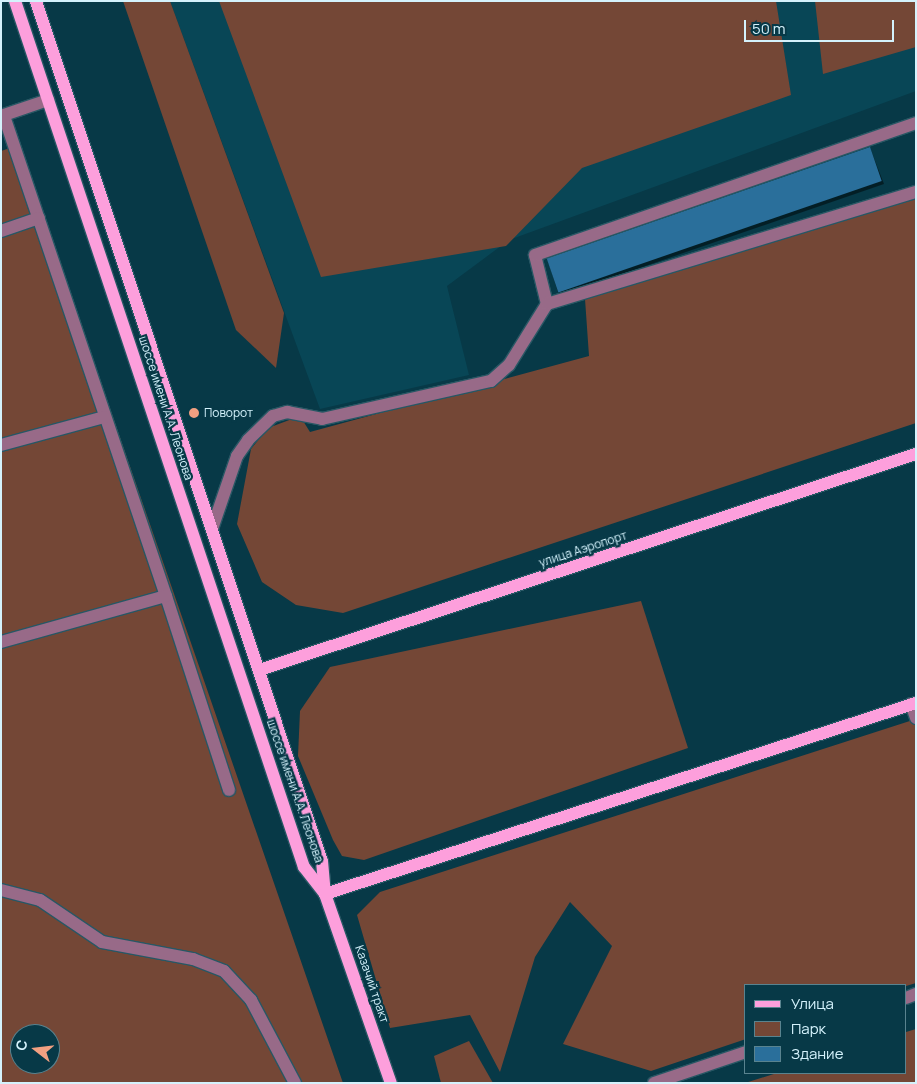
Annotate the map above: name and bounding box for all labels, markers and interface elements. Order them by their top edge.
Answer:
scale bar [747,10,897,42]
text: 50 m [752,18,786,39]
street label: шоссе имени А.А. Леонова [136,334,196,482]
place label: Поворот [204,406,253,420]
marker: Поворот [188,407,200,419]
street label: улица Аэропорт [537,528,629,570]
street label: шоссе имени А.А. Леонова [264,717,326,865]
street label: Казачий тракт [352,943,392,1025]
legend [744,984,907,1074]
text: Улица [791,993,834,1014]
text: Парк [791,1018,826,1039]
north arrow [10,1024,60,1074]
text: С [11,1037,32,1053]
text: Здание [791,1043,843,1064]

